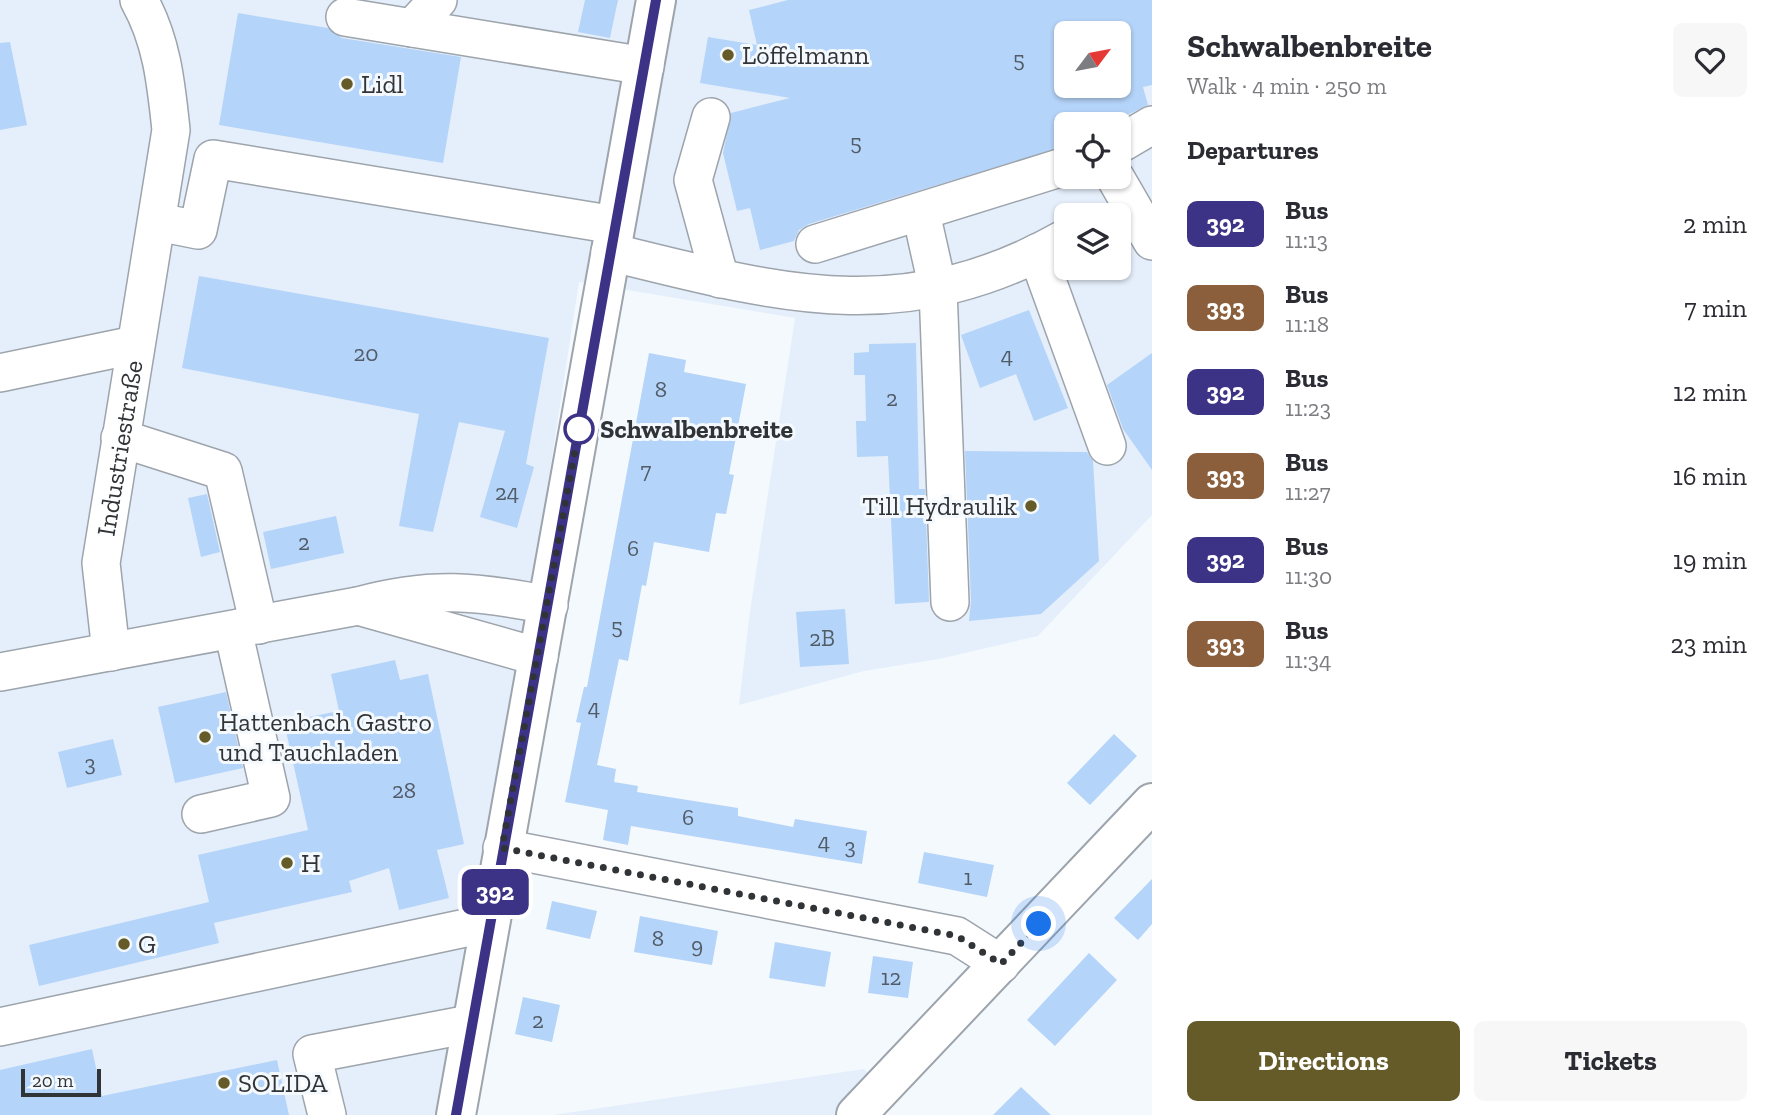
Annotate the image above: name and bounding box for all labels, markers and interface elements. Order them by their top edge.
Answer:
north arrow [1054,21,1130,98]
map controls [1054,21,1131,280]
button: heart [1673,23,1747,97]
text: Schwalbenbreite [1187,26,1432,65]
place label: Löffelmann [742,39,869,71]
house number: 5 [1013,45,1025,73]
marker: Löffelmann [720,47,736,63]
place label: Lidl [361,68,404,100]
text: Walk · 4 min · 250 m [1187,72,1387,100]
marker: Lidl [339,76,355,92]
button: locate [1054,112,1131,189]
house number: 5 [850,128,862,156]
text: Departures [1187,134,1319,166]
text: Bus [1285,194,1328,226]
button: layers [1054,203,1131,280]
text: 2 min [1683,208,1747,240]
text: 392 [1206,209,1245,238]
text: 11:13 [1285,226,1328,254]
text: Bus [1285,278,1328,310]
text: 7 min [1684,292,1747,324]
text: 393 [1206,293,1245,322]
text: 11:18 [1285,310,1329,338]
house number: 20 [353,339,379,367]
house number: 4 [1001,341,1013,369]
street label: Industriestraße [90,358,150,538]
text: Bus [1285,362,1328,394]
house number: 8 [655,375,667,403]
text: 12 min [1673,376,1747,408]
text: 392 [1206,377,1245,406]
house number: 2 [886,384,898,412]
text: 11:23 [1285,394,1331,422]
place label: Schwalbenbreite [600,413,793,445]
marker: Schwalbenbreite [564,414,594,444]
text: Bus [1285,446,1328,478]
house number: 7 [641,456,652,484]
text: 16 min [1673,460,1747,492]
text: 393 [1206,461,1245,490]
house number: 24 [495,478,519,506]
text: 11:27 [1285,478,1331,506]
place label: Till Hydraulik [862,490,1017,522]
marker: Till Hydraulik [1023,498,1039,514]
house number: 2 [298,528,310,556]
text: Bus [1285,530,1328,562]
house number: 6 [627,534,639,562]
text: 19 min [1673,544,1747,576]
text: 392 [1206,545,1245,574]
text: 11:30 [1285,562,1332,590]
house number: 5 [611,612,623,640]
text: Bus [1285,614,1328,646]
house number: 2B [809,624,835,652]
text: 23 min [1670,628,1747,660]
text: 393 [1206,629,1245,658]
text: 11:34 [1285,646,1332,674]
house number: 4 [588,693,600,721]
place label: Hattenbach Gastro und Tauchladen [219,706,432,768]
marker: Hattenbach Gastro und Tauchladen [197,729,213,745]
house number: 3 [84,749,96,777]
house number: 28 [392,776,416,804]
house number: 6 [682,803,694,831]
house number: 4 [818,827,830,855]
house number: 3 [844,832,856,860]
place label: H [301,847,321,879]
marker: H [279,855,295,871]
house number: 1 [964,863,973,891]
line badge: 392 [455,869,535,915]
text: 392 [476,877,514,906]
your location [1021,906,1056,941]
house number: 8 [652,924,664,952]
place label: G [138,928,156,960]
house number: 9 [691,931,703,959]
marker: G [116,936,132,952]
house number: 12 [881,963,901,991]
house number: 2 [532,1006,544,1034]
button: Directions [1187,1021,1460,1101]
button: Tickets [1474,1021,1747,1101]
scale bar [21,1066,102,1098]
place label: SOLIDA [238,1067,329,1099]
text: 20 m [32,1069,73,1092]
marker: SOLIDA [216,1075,232,1091]

